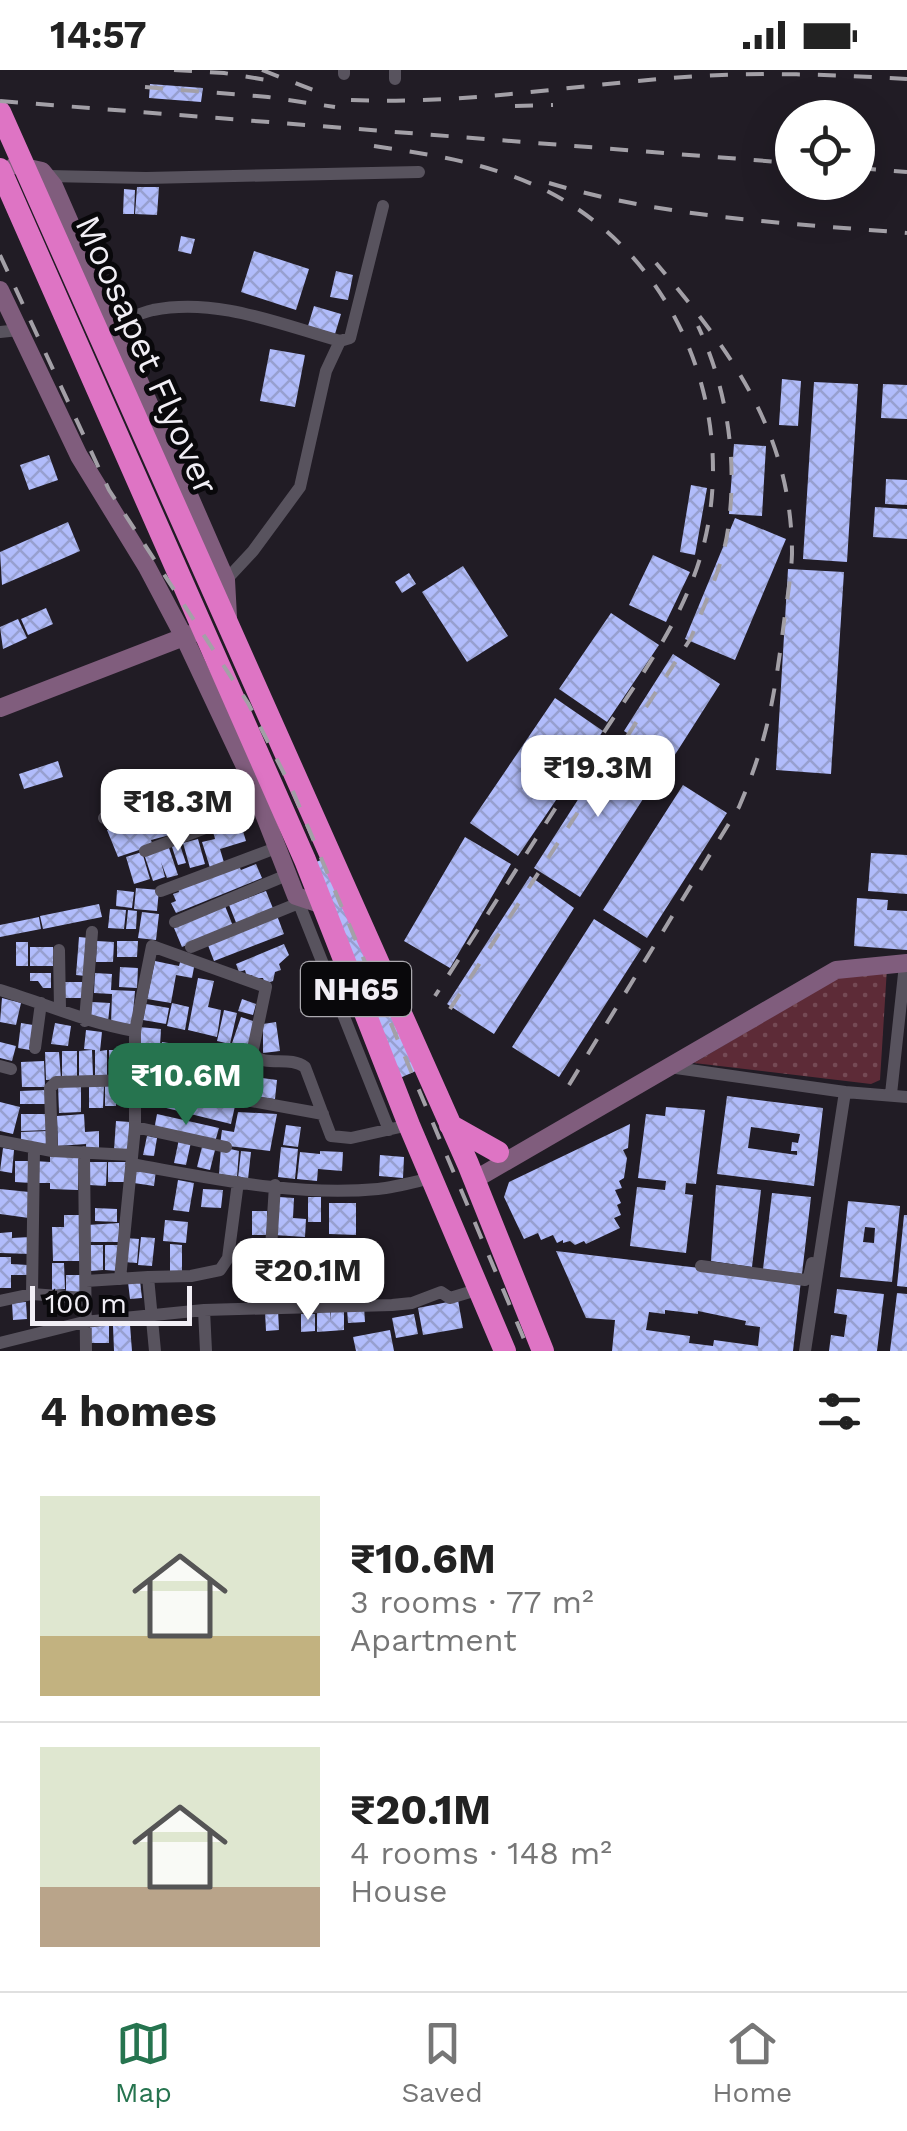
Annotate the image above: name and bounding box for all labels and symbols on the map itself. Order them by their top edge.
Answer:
street label: Moosapet Flyover [67,209,227,501]
pin: ₹19.3M [517,735,679,820]
pin: ₹18.3M [97,769,259,854]
road number: NH65 [301,962,411,1016]
pin: ₹10.6M [105,1043,267,1128]
pin: ₹20.1M [227,1238,389,1323]
scale bar [30,1281,192,1326]

